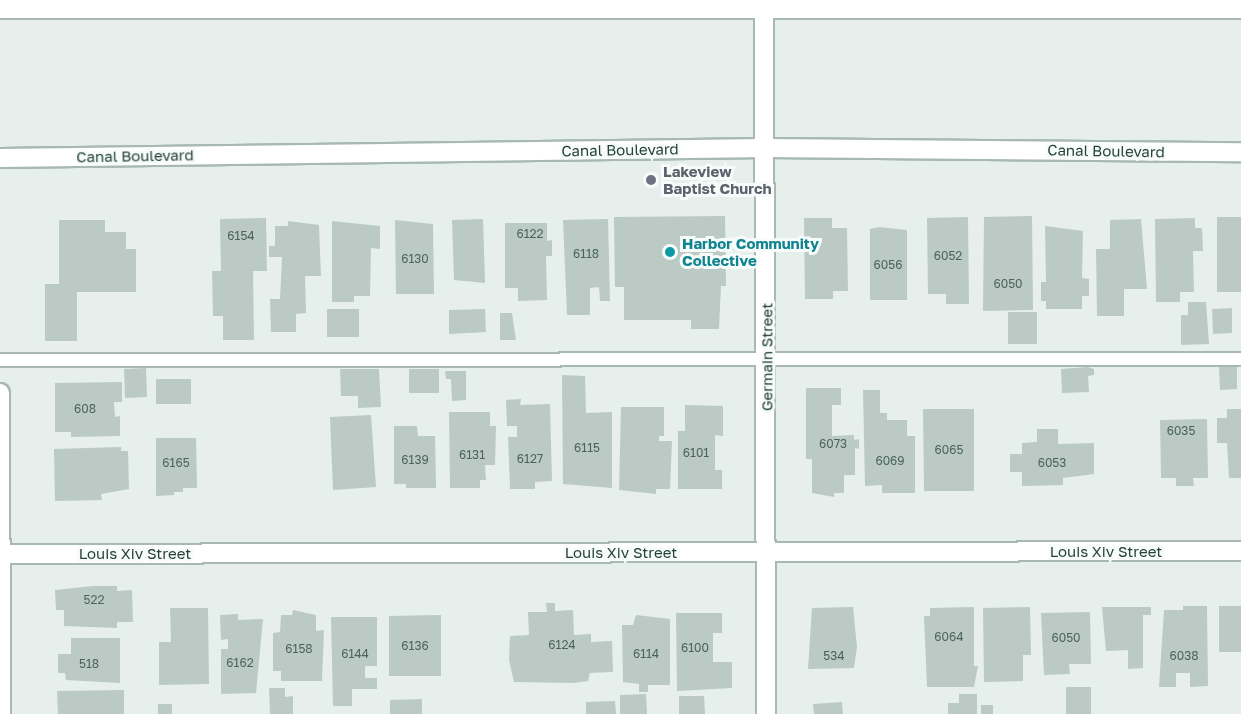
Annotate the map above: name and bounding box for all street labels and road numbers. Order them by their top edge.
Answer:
street label: Canal Boulevard [561,140,679,160]
street label: Canal Boulevard [1047,141,1165,161]
street label: Canal Boulevard [76,146,194,166]
street label: Germain Street [758,303,776,411]
street label: Louis Xiv Street [1050,543,1162,561]
street label: Louis Xiv Street [565,544,677,562]
street label: Louis Xiv Street [79,545,191,563]

